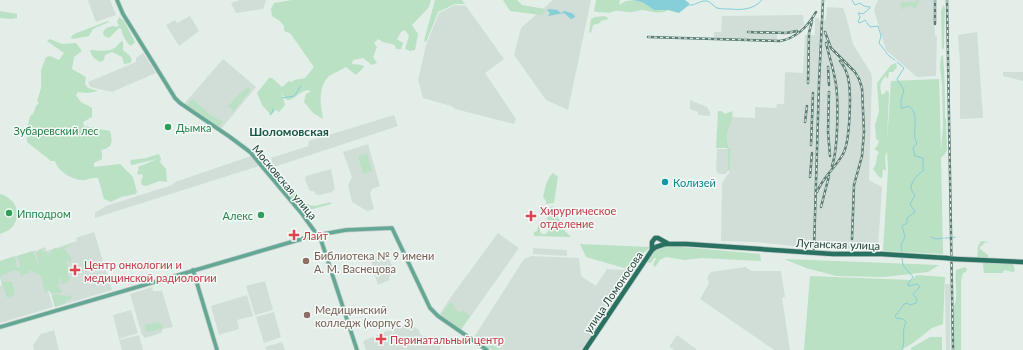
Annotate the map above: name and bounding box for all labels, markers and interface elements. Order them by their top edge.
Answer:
place label: Дымка [176,121,211,134]
marker: Дымка [163,122,173,132]
park label: Зубаревский лес [13,124,99,137]
district label: Шоломовская [249,124,329,139]
street label: Московская улица [250,142,320,222]
place label: Колизей [673,176,716,189]
marker: Колизей [660,177,670,187]
place label: Хирургическое отделение [540,204,617,230]
place label: Ипподром [17,207,71,220]
marker: Ипподром [4,208,14,218]
place label: Алекс [223,209,253,222]
marker: Алекс [256,210,266,220]
marker: Хирургическое отделение [525,210,537,222]
marker: Лайт [288,229,300,241]
place label: Лайт [302,229,329,242]
street label: Луганская улица [795,236,880,252]
place label: Библиотека № 9 имени А. М. Васнецова [314,249,434,275]
street label: улица Ломоносова [581,249,645,335]
marker: Библиотека № 9 имени А. М. Васнецова [301,256,311,266]
place label: Центр онкологии и медицинской радиологии [84,258,217,284]
marker: Центр онкологии и медицинской радиологии [69,264,81,276]
place label: Медицинский колледж (корпус 3) [315,303,413,329]
marker: Медицинский колледж (корпус 3) [302,310,312,320]
marker: Перинатальный центр [375,333,387,345]
place label: Перинатальный центр [390,333,504,346]

